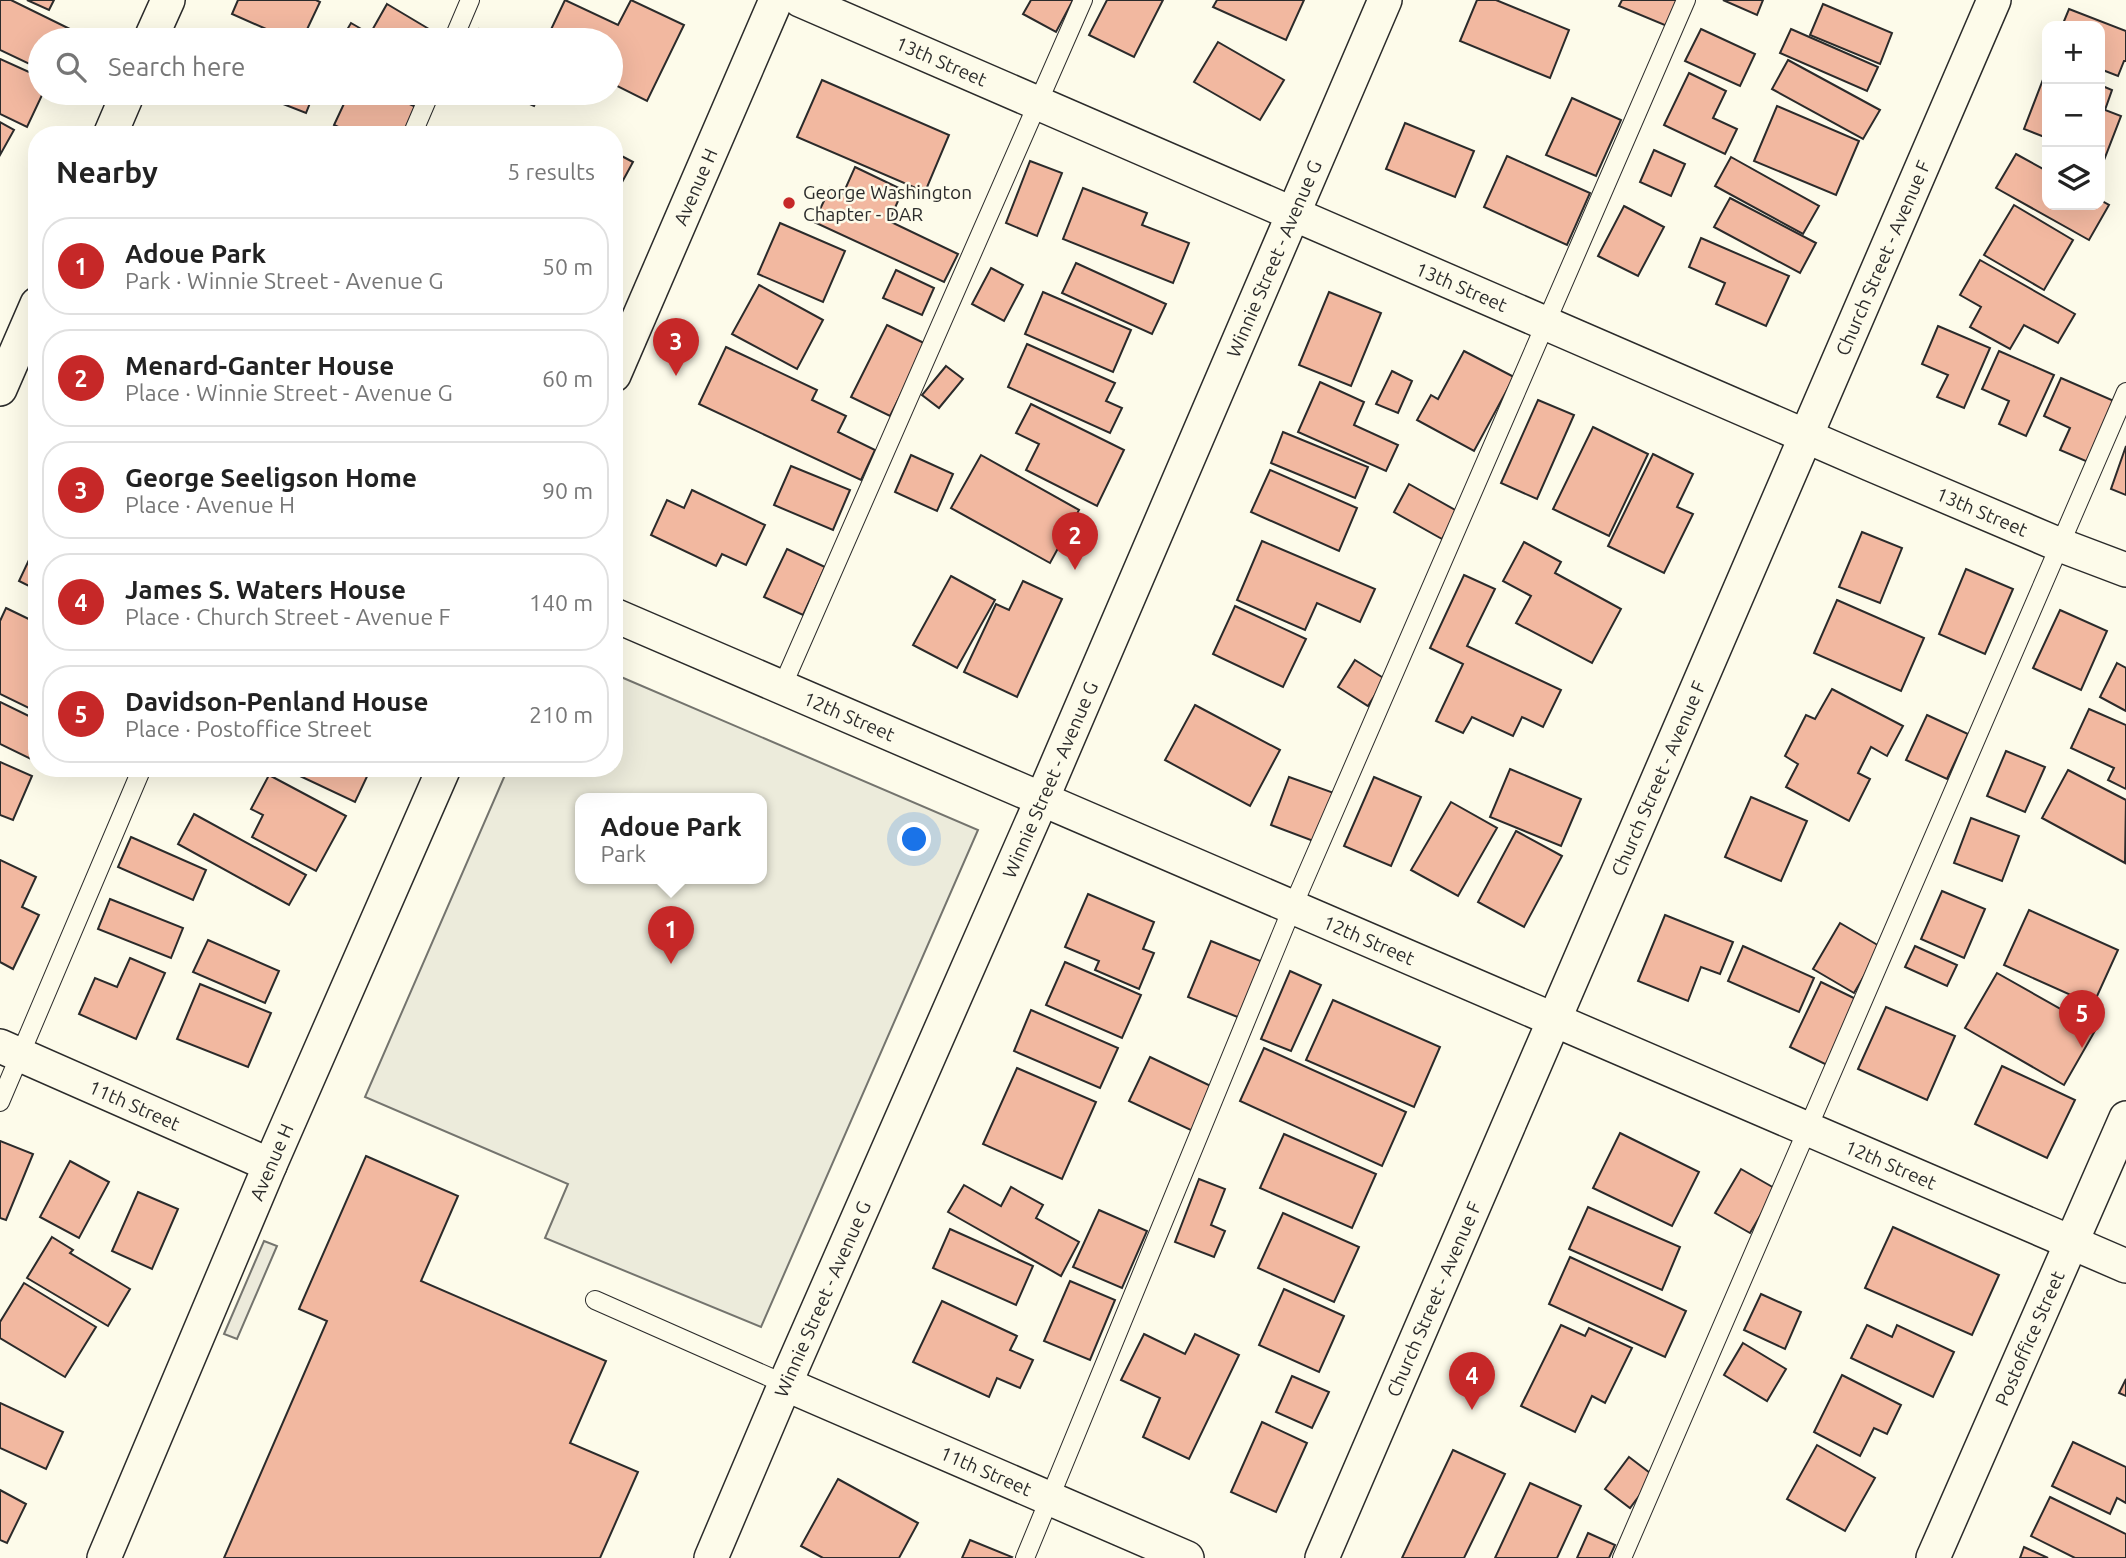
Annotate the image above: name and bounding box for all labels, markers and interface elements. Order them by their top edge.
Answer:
map controls [2042,21,2105,210]
button: + [2042,21,2105,84]
search box [28,28,623,105]
street label: 13th Street [892,32,991,91]
icon: search [52,48,90,86]
text: Search here [108,52,245,81]
button: − [2042,84,2105,147]
street label: Avenue H [669,145,722,229]
button: layers [2042,147,2105,210]
text: Nearby [56,155,158,189]
street label: Winnie Street - Avenue G [1222,157,1326,361]
street label: Church Street - Avenue F [1831,157,1935,359]
text: 5 results [507,159,595,184]
place label: George Washington Chapter - DAR [803,181,972,225]
marker: George Washington Chapter - DAR [781,195,797,211]
text: Adoue Park [125,239,266,268]
text: 1 [75,254,87,279]
text: 50 m [542,254,593,279]
street label: 13th Street [1413,257,1511,316]
text: Park · Winnie Street - Avenue G [125,268,443,293]
pin: 3 [653,318,699,376]
text: Menard-Ganter House [125,351,394,380]
text: 2 [75,366,87,391]
text: 60 m [542,366,593,391]
text: Place · Winnie Street - Avenue G [125,380,453,405]
text: George Seeligson Home [125,463,417,492]
text: 3 [75,478,87,503]
text: 90 m [542,478,593,503]
street label: 13th Street [1933,483,2031,541]
text: Place · Avenue H [125,492,295,517]
pin: 2 [1052,512,1098,570]
text: James S. Waters House [125,575,406,604]
text: 4 [75,590,87,615]
text: 140 m [529,590,593,615]
text: Place · Church Street - Avenue F [125,604,451,629]
street label: Church Street - Avenue F [1606,677,1710,879]
street label: Winnie Street - Avenue G [998,678,1102,881]
text: Davidson-Penland House [125,687,429,716]
street label: 12th Street [800,687,899,746]
text: 5 [75,702,87,727]
text: 210 m [529,702,593,727]
text: Place · Postoffice Street [125,716,371,741]
popup [575,793,767,884]
text: Adoue Park [600,812,742,841]
your location [897,822,931,856]
text: Park [600,841,646,866]
pin: 1 [648,906,694,964]
street label: 12th Street [1320,911,1418,970]
pin: 5 [2059,990,2105,1048]
street label: 11th Street [86,1076,184,1135]
street label: Avenue H [245,1120,298,1204]
street label: 12th Street [1842,1135,1940,1194]
street label: Winnie Street - Avenue G [770,1197,875,1400]
street label: Church Street - Avenue F [1382,1198,1485,1400]
street label: Postoffice Street [1990,1267,2069,1409]
pin: 4 [1449,1352,1495,1410]
street label: 11th Street [937,1442,1035,1501]

